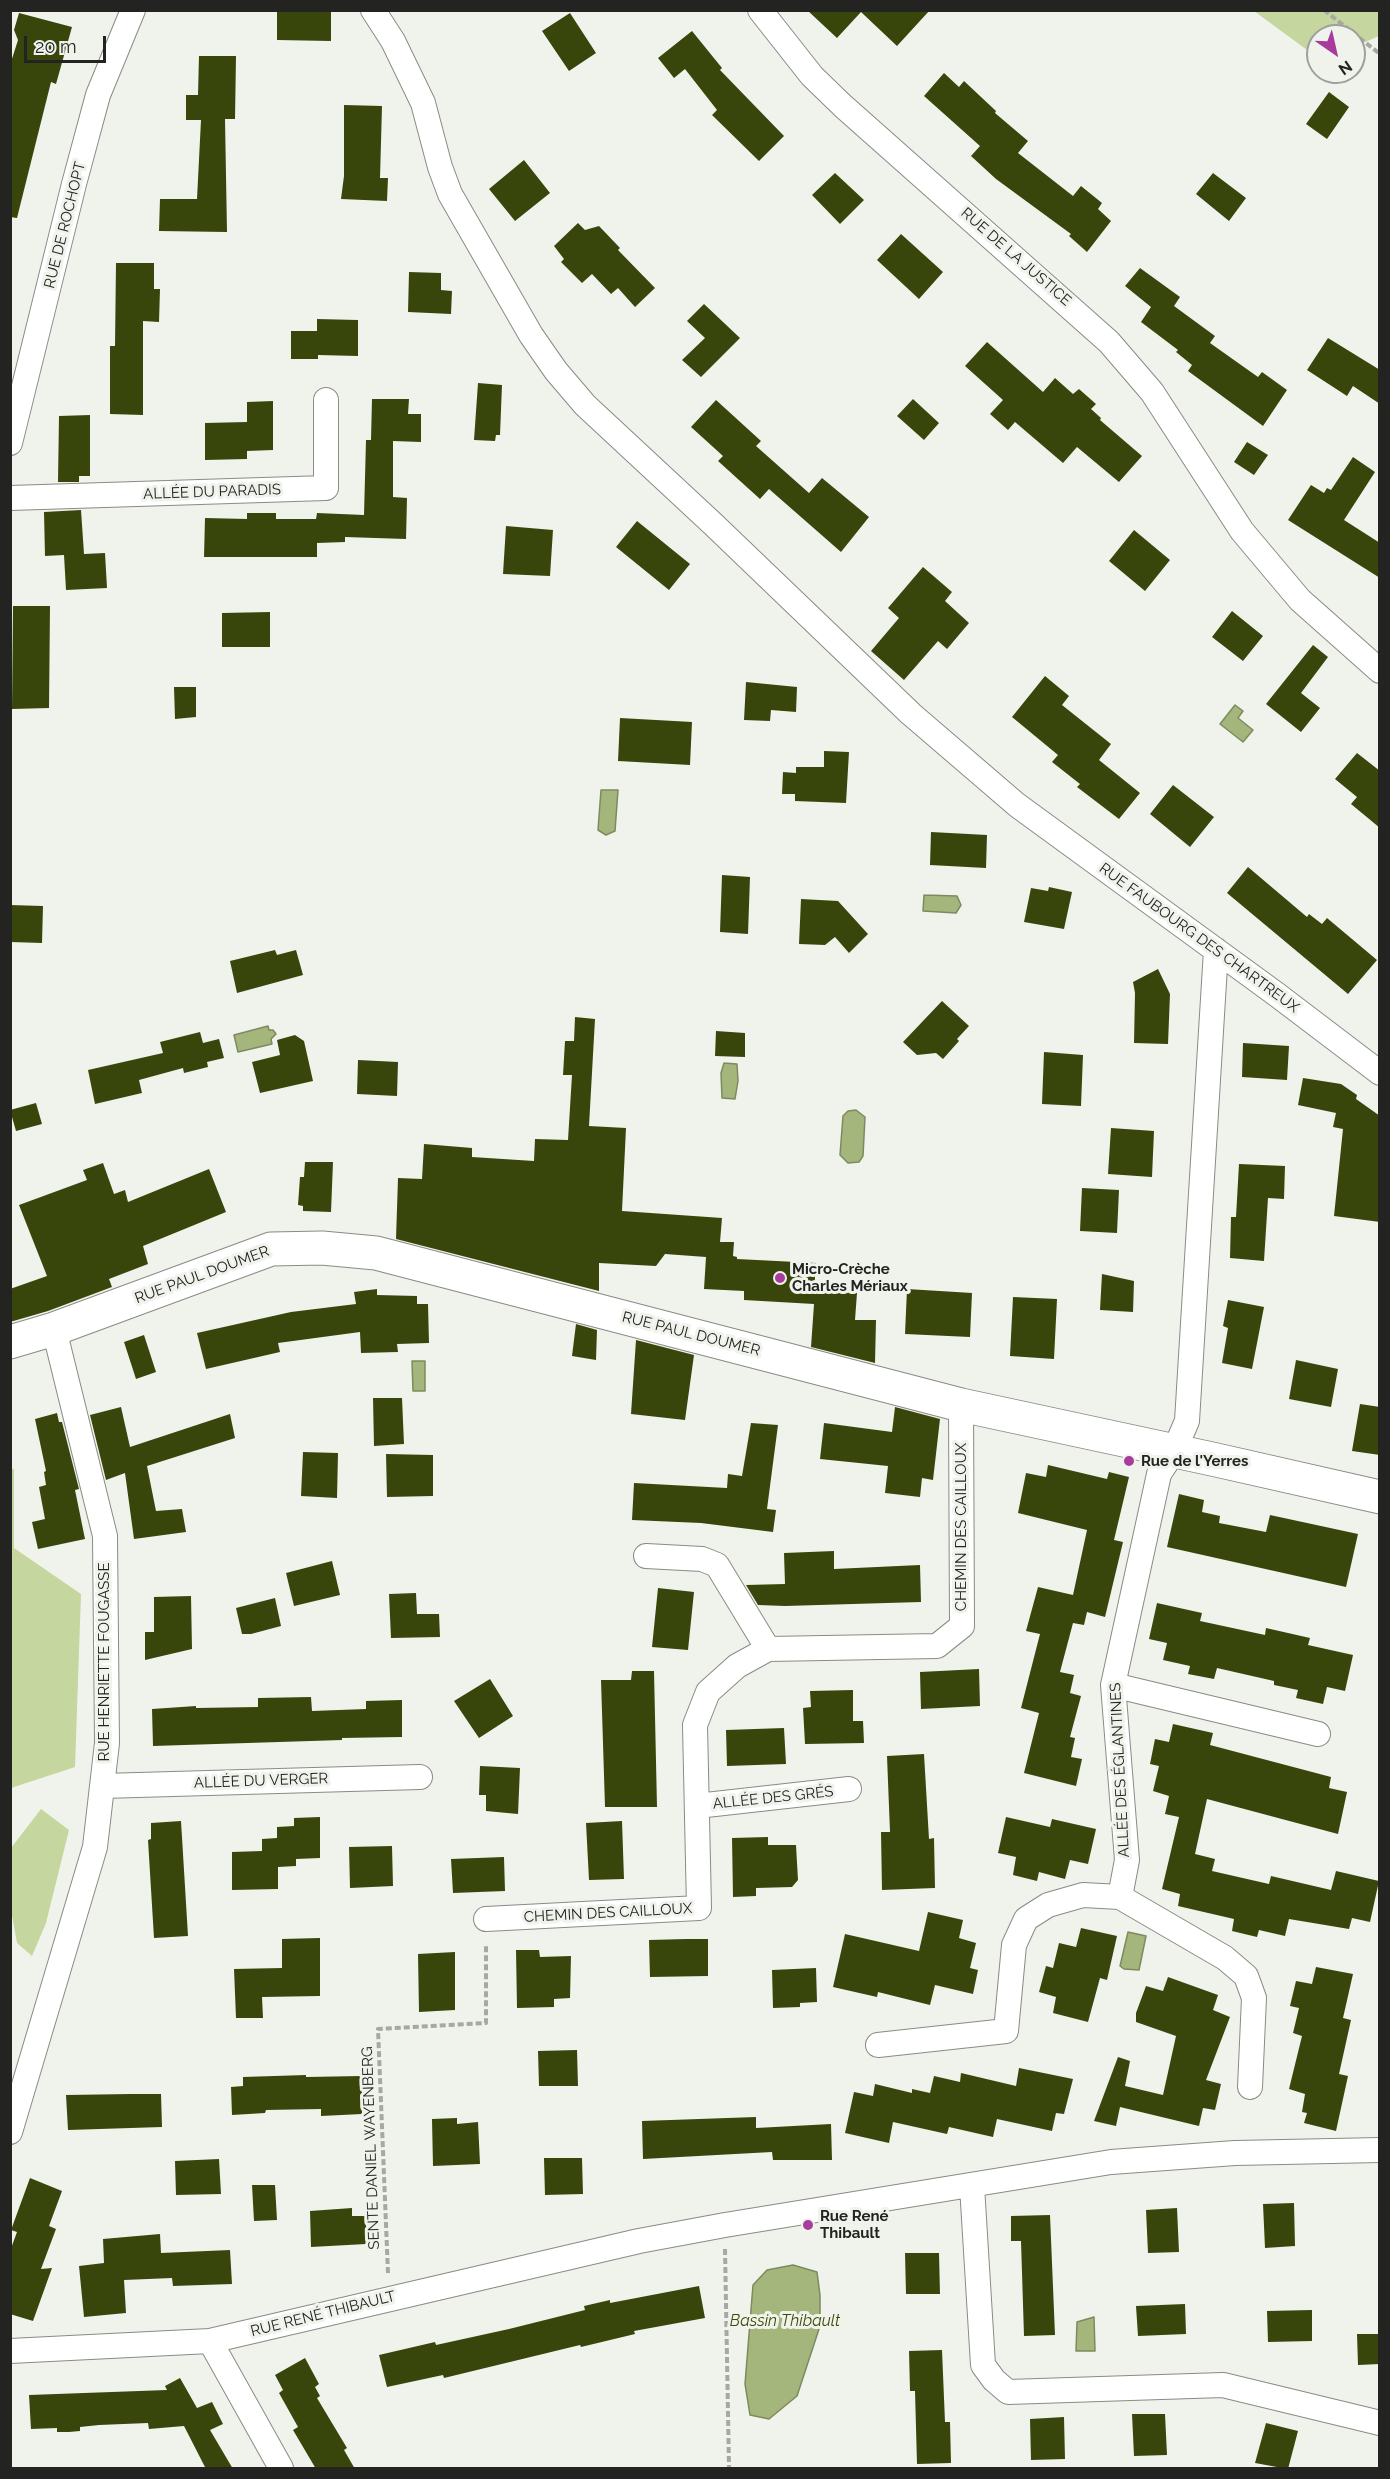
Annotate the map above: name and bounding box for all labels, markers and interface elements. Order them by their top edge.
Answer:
scale bar [27,24,110,62]
north arrow [1306,24,1366,84]
text: 20 m [35,36,77,57]
text: N [1335,56,1356,79]
street label: RUE DE ROCHOPT [41,160,89,290]
street label: RUE DE LA JUSTICE [957,204,1075,310]
street label: ALLÉE DU PARADIS [143,481,281,503]
street label: RUE FAUBOURG DES CHARTREUX [1096,859,1302,1017]
street label: RUE PAUL DOUMER [132,1242,272,1308]
place label: Micro-Crèche Charles Mériaux [792,1260,908,1295]
marker: Micro-Crèche Charles Mériaux [773,1271,787,1285]
street label: RUE PAUL DOUMER [620,1308,762,1360]
street label: CHEMIN DES CAILLOUX [952,1443,970,1611]
place label: Rue de l'Yerres [1141,1452,1248,1470]
marker: Rue de l'Yerres [1122,1454,1136,1468]
street label: RUE HENRIETTE FOUGASSE [95,1562,113,1762]
street label: ALLÉE DES ÉGLANTINES [1106,1682,1134,1858]
street label: ALLÉE DU VERGER [194,1770,328,1792]
street label: ALLÉE DES GRÉS [712,1783,834,1813]
street label: CHEMIN DES CAILLOUX [523,1900,693,1926]
street label: SENTE DANIEL WAYENBERG [358,2046,384,2250]
place label: Rue René Thibault [820,2207,888,2242]
marker: Rue René Thibault [801,2218,815,2232]
street label: RUE RENÉ THIBAULT [249,2287,397,2341]
water label: Bassin Thibault [730,2311,840,2331]

